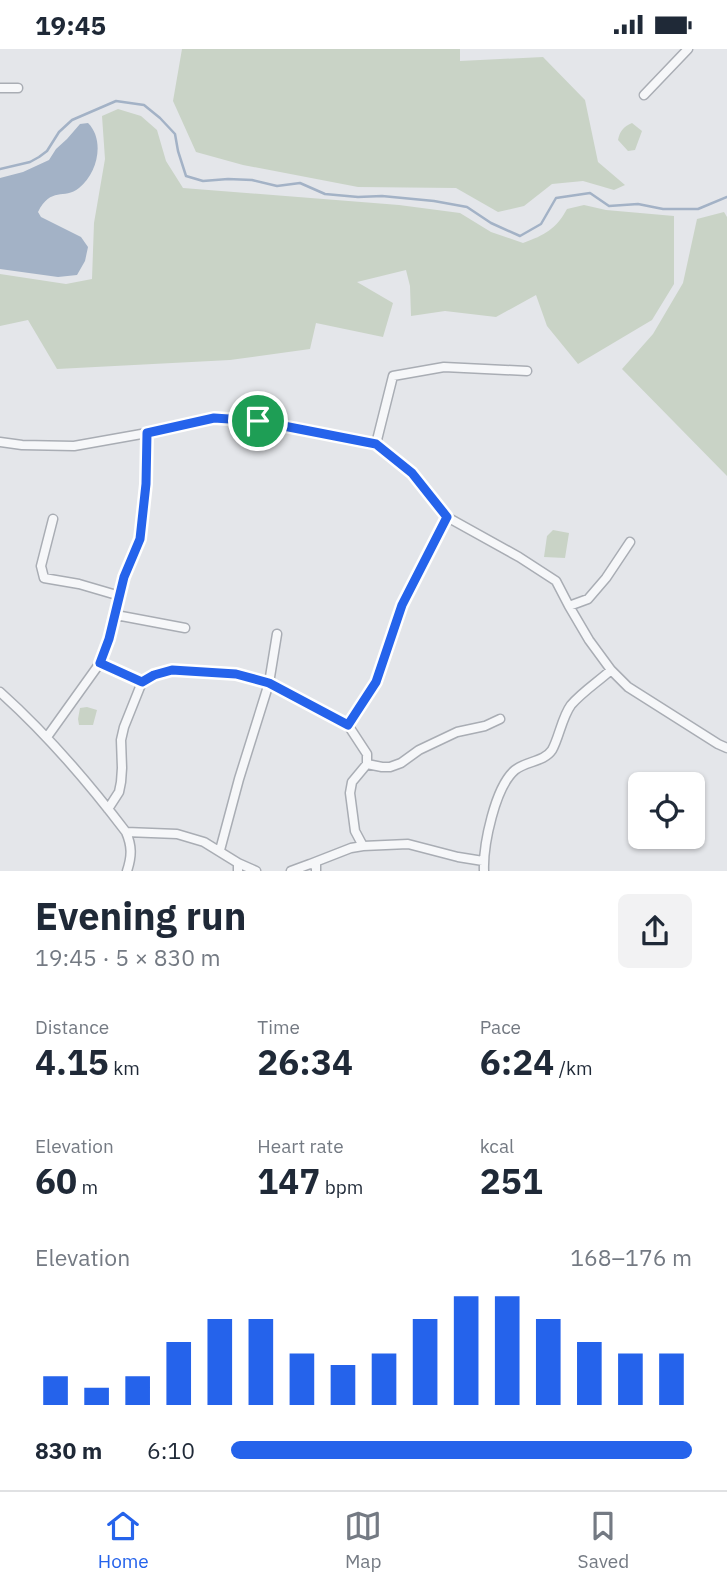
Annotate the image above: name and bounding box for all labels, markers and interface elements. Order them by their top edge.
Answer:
text: 19:45 [35,8,106,42]
pin [228,391,288,451]
icon: arrive [239,402,277,440]
map controls [628,772,705,849]
button: locate [628,772,705,849]
text: Evening run [35,891,246,940]
button: share [618,894,692,968]
text: 19:45 · 5 × 830 m [35,942,221,972]
text: Distance [35,1015,109,1039]
text: Time [257,1015,300,1039]
text: Pace [480,1015,521,1039]
text: 4.15 [35,1039,109,1085]
text: 26:34 [257,1039,353,1085]
text: 6:24 [480,1039,554,1085]
text: km [109,1056,140,1080]
text: /km [554,1056,593,1080]
text: Elevation [35,1134,114,1158]
text: Heart rate [257,1134,344,1158]
text: kcal [480,1134,514,1158]
text: 60 [35,1158,77,1204]
text: 147 [257,1158,320,1204]
text: 251 [480,1158,543,1204]
text: m [77,1175,98,1199]
text: bpm [320,1175,363,1199]
text: Elevation [35,1242,130,1272]
text: 168–176 m [570,1242,692,1272]
text: 830 m [35,1435,102,1465]
text: 6:10 [147,1435,195,1465]
tab: Home [98,1507,149,1573]
tab: Map [344,1507,382,1573]
tab: Saved [578,1507,629,1573]

